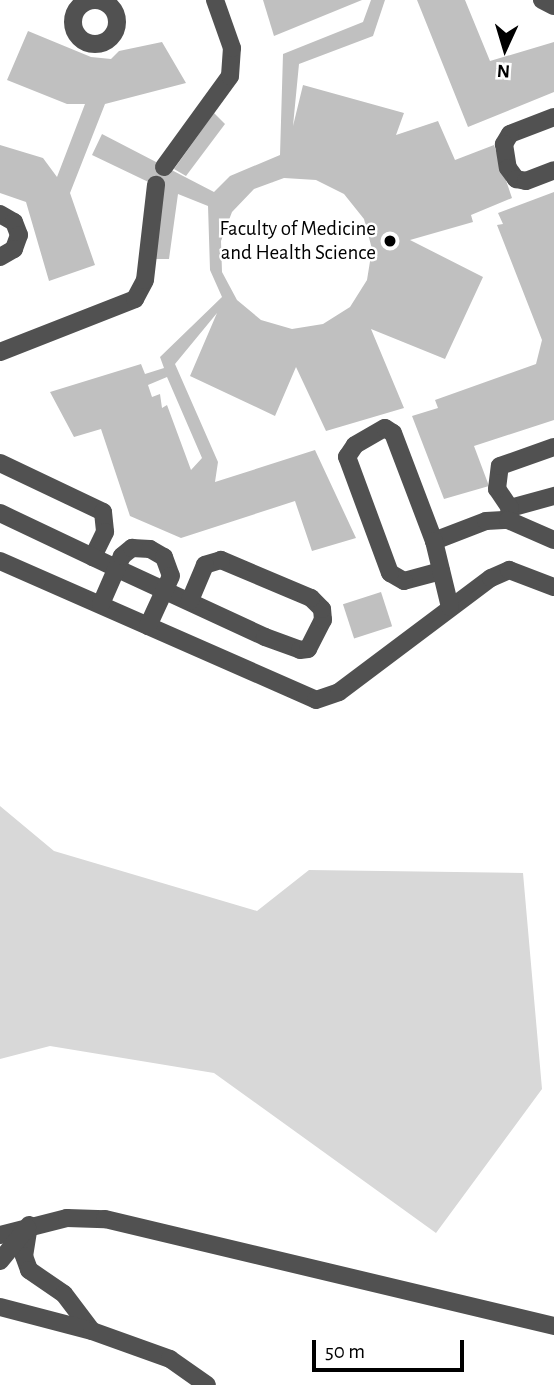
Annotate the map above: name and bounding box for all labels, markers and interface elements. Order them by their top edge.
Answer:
north arrow [470,14,540,84]
text: N [496,61,511,80]
place label: Faculty of Medicine and Health Science [220,216,376,266]
marker: Faculty of Medicine and Health Science [382,233,398,249]
scale bar [316,1326,468,1370]
text: 50 m [325,1341,365,1362]

